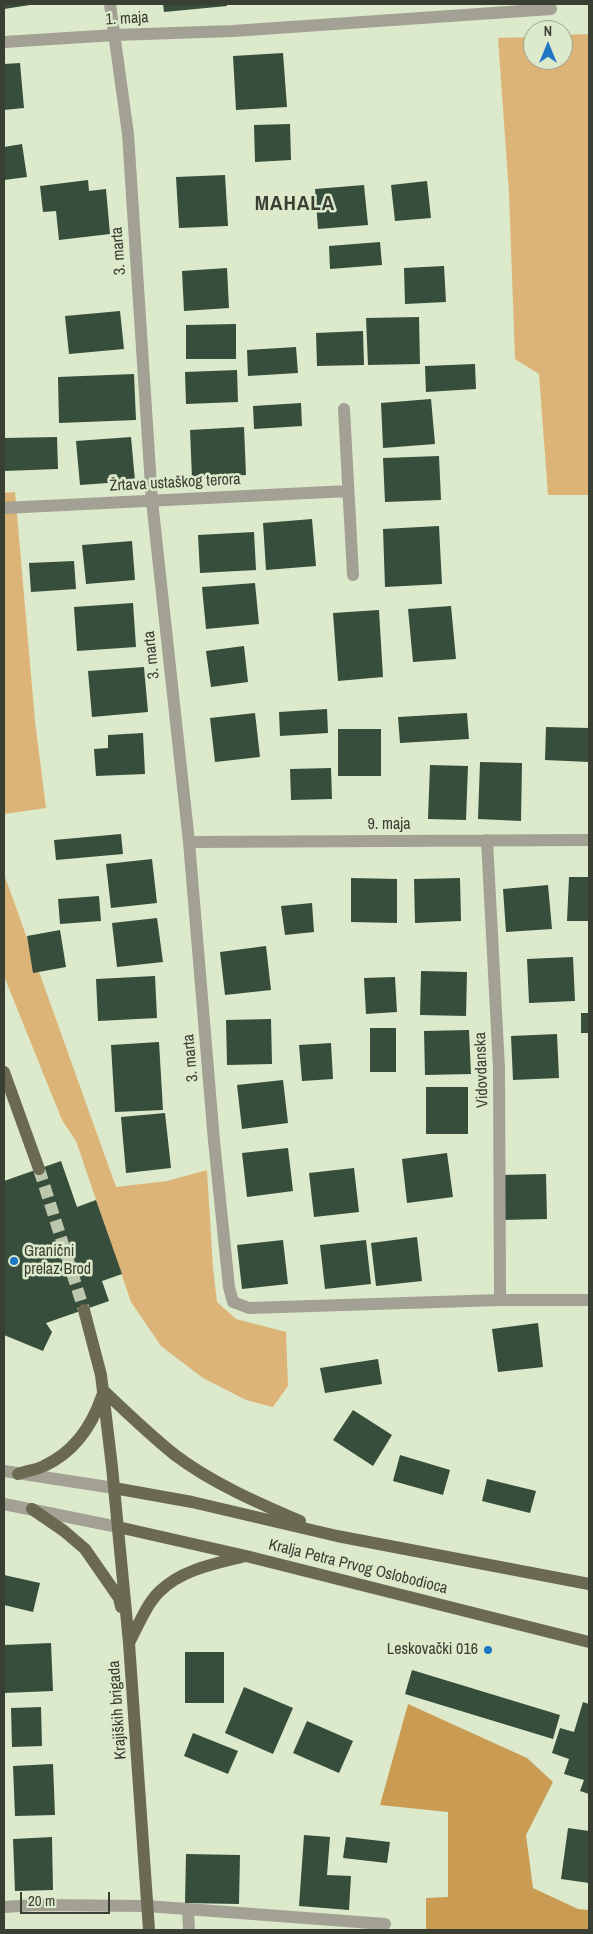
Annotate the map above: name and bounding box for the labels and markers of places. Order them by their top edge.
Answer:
place label: Granični prelaz Brod [24,1242,91,1280]
marker: Granični prelaz Brod [8,1255,20,1267]
place label: Leskovački 016 [387,1640,478,1660]
marker: Leskovački 016 [482,1644,494,1656]

